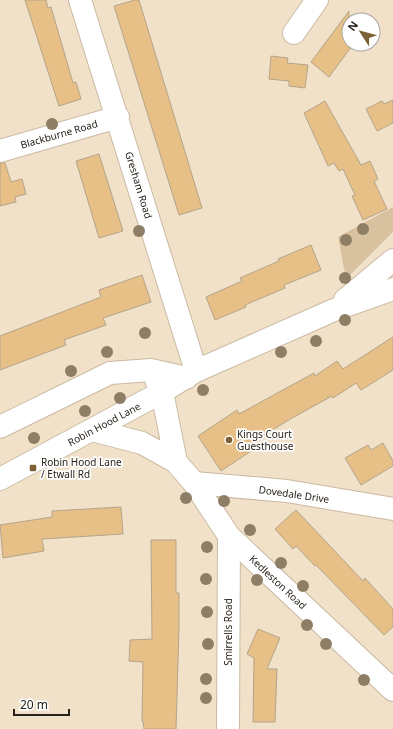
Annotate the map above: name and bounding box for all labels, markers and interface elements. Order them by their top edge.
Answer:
north arrow [341,12,381,52]
text: N [344,18,361,34]
street label: Blackburne Road [19,116,99,152]
street label: Gresham Road [122,150,156,220]
street label: Robin Hood Lane [65,399,143,449]
place label: Kings Court Guesthouse [237,427,294,453]
marker: Kings Court Guesthouse [224,435,234,445]
place label: Robin Hood Lane / Etwall Rd [41,455,122,481]
marker: Robin Hood Lane / Etwall Rd [28,463,38,473]
street label: Dovedale Drive [258,482,331,506]
street label: Kedleston Road [246,552,310,612]
street label: Smirrells Road [221,598,235,666]
scale bar [14,691,69,717]
text: 20 m [20,696,48,713]

